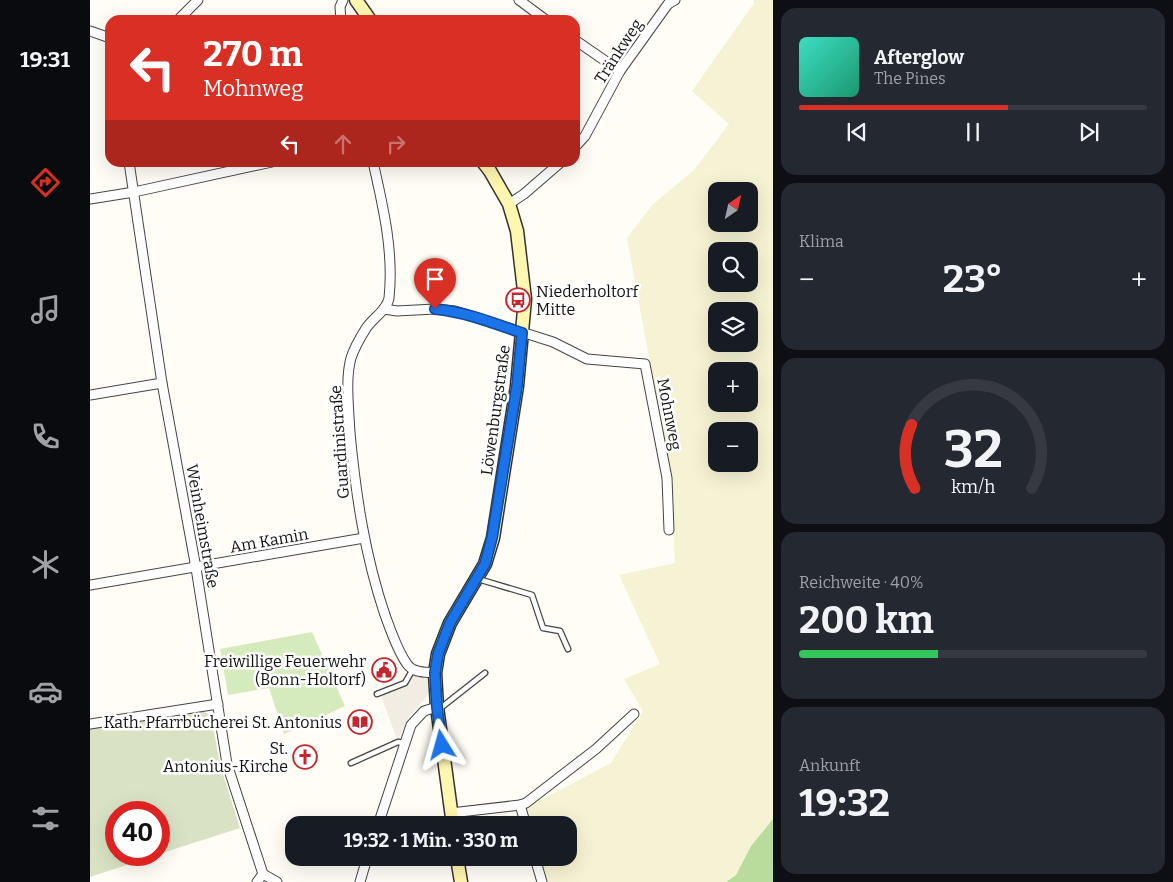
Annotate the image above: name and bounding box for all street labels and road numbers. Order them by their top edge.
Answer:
street label: Tränkweg [590,15,646,87]
street label: Löwenburgstraße [477,344,514,476]
street label: Mohnweg [653,376,686,452]
street label: Guardinistraße [326,384,353,499]
street label: Weinheimstraße [182,463,223,589]
street label: Am Kamin [229,524,310,557]

